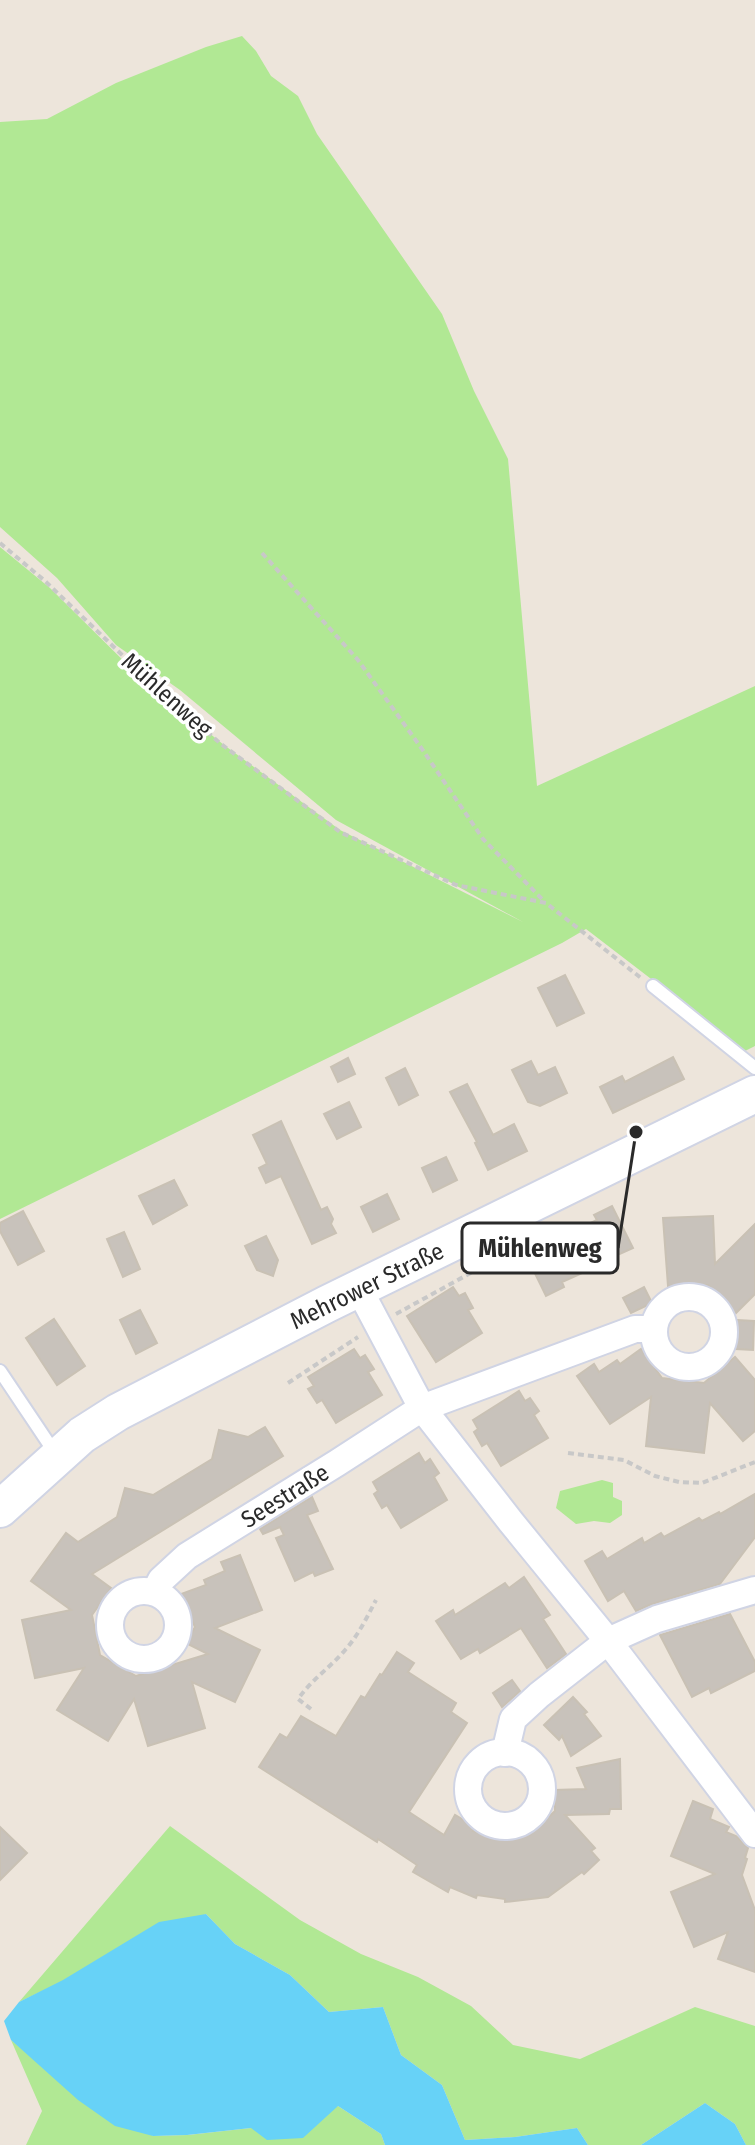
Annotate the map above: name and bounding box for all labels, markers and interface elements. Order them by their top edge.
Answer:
street label: Mühlenweg [116,647,218,743]
callout: Mühlenweg [462,1223,618,1273]
text: Mühlenweg [478,1233,602,1264]
street label: Mehrower Straße [286,1237,448,1335]
street label: Seestraße [236,1458,334,1534]

